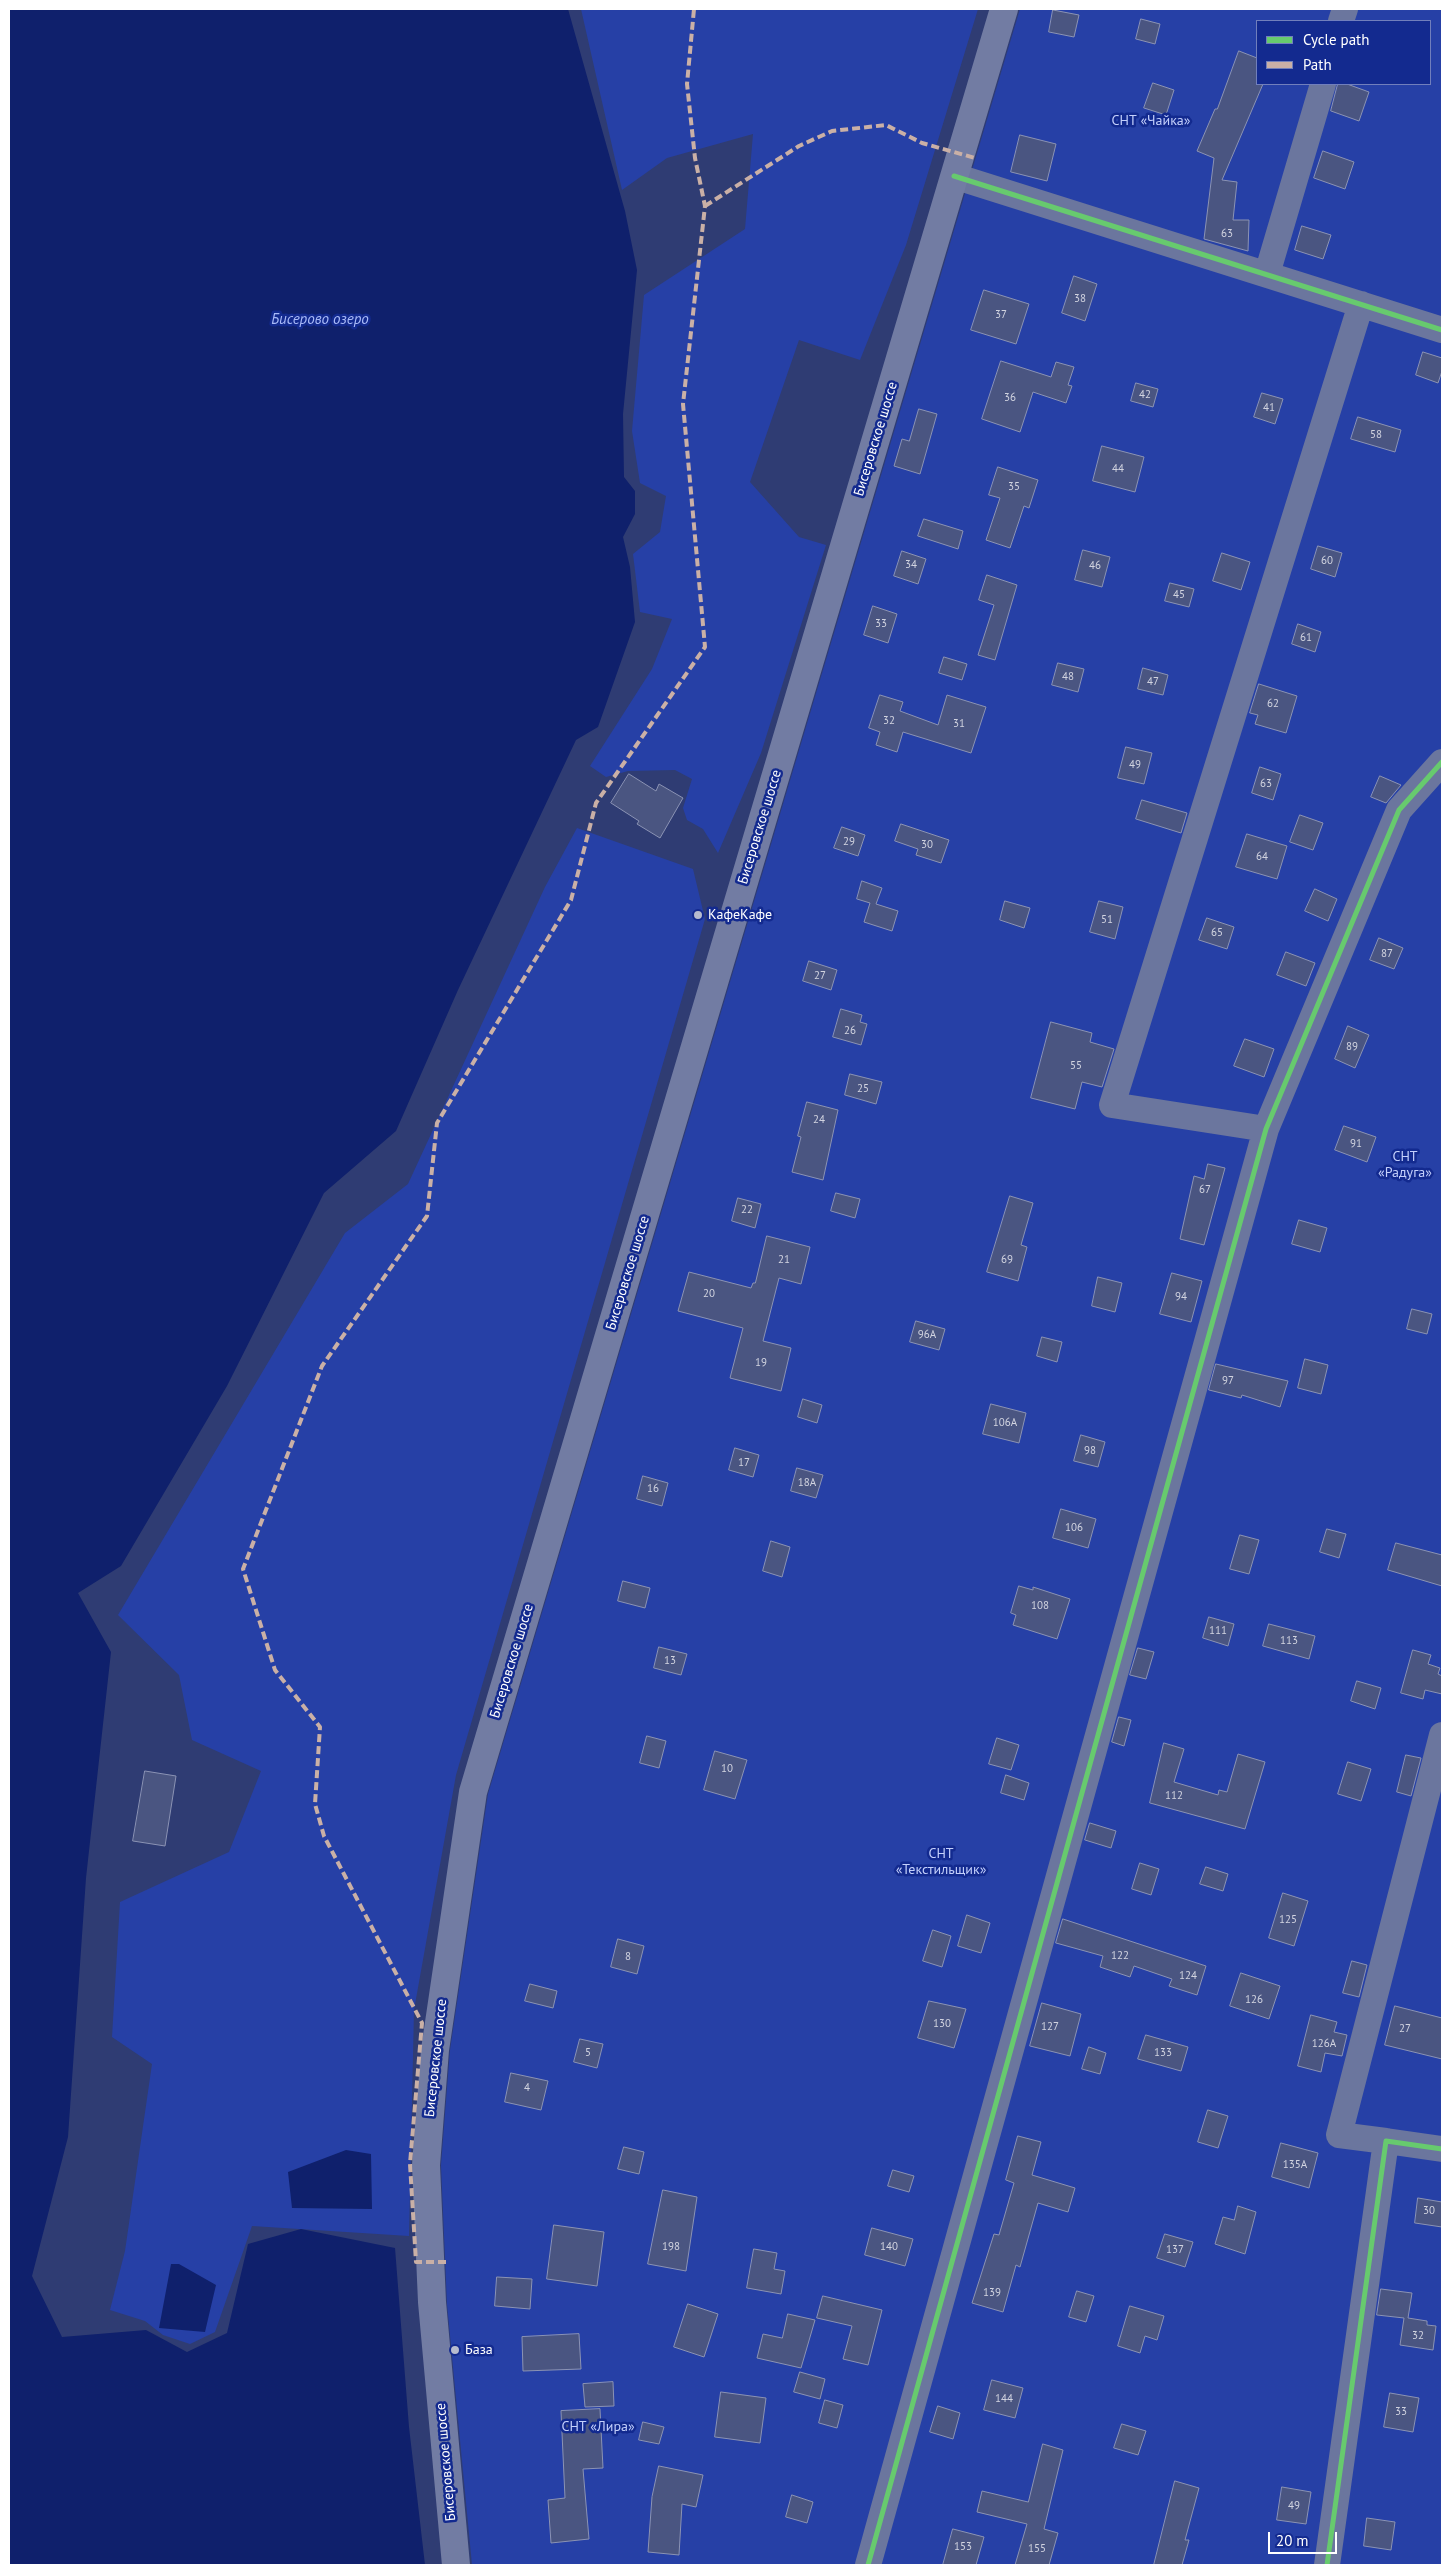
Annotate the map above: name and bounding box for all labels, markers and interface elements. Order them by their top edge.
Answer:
legend [1256,20,1431,85]
text: Cycle path [1303,30,1369,49]
text: Path [1303,55,1332,74]
park label: СНТ «Чайка» [1112,113,1190,129]
house number: 63 [1221,227,1233,241]
house number: 38 [1074,292,1086,306]
house number: 37 [995,308,1007,322]
water label: Бисерово озеро [271,311,369,329]
street label: Бисеровское шоссе [851,380,901,498]
house number: 42 [1139,388,1151,402]
house number: 36 [1004,391,1016,405]
house number: 41 [1263,401,1275,415]
house number: 58 [1370,428,1382,442]
house number: 44 [1112,462,1124,476]
house number: 35 [1008,480,1020,494]
house number: 60 [1321,554,1333,568]
house number: 34 [905,558,917,572]
house number: 46 [1089,559,1101,573]
house number: 45 [1173,588,1185,602]
house number: 33 [875,617,887,631]
house number: 61 [1300,631,1312,645]
house number: 48 [1062,670,1074,684]
house number: 47 [1147,675,1159,689]
house number: 62 [1267,697,1279,711]
house number: 32 [883,714,895,728]
house number: 31 [953,717,965,731]
house number: 49 [1129,758,1141,772]
street label: Бисеровское шоссе [735,768,785,886]
house number: 63 [1260,777,1272,791]
house number: 29 [843,835,855,849]
house number: 30 [921,838,933,852]
house number: 64 [1256,850,1268,864]
place label: КафеКафе [708,907,772,923]
marker: КафеКафе [692,909,704,921]
house number: 51 [1101,913,1113,927]
house number: 65 [1211,926,1223,940]
house number: 87 [1381,947,1393,961]
house number: 27 [814,969,826,983]
house number: 26 [844,1024,856,1038]
house number: 89 [1346,1040,1358,1054]
house number: 55 [1070,1059,1082,1073]
house number: 25 [857,1082,869,1096]
house number: 24 [813,1113,825,1127]
house number: 91 [1350,1137,1362,1151]
park label: СНТ «Радуга» [1378,1149,1432,1182]
house number: 67 [1199,1183,1211,1197]
house number: 22 [741,1203,753,1217]
street label: Бисеровское шоссе [603,1214,653,1332]
house number: 21 [778,1253,790,1267]
house number: 69 [1001,1253,1013,1267]
house number: 20 [703,1287,715,1301]
house number: 94 [1175,1290,1187,1304]
house number: 96А [918,1328,936,1342]
house number: 19 [755,1356,767,1370]
house number: 97 [1222,1374,1234,1388]
house number: 106А [993,1416,1017,1430]
house number: 98 [1084,1444,1096,1458]
house number: 17 [738,1456,750,1470]
house number: 18А [798,1476,816,1490]
house number: 16 [647,1482,659,1496]
house number: 106 [1065,1521,1083,1535]
house number: 108 [1031,1599,1049,1613]
street label: Бисеровское шоссе [487,1602,537,1720]
house number: 111 [1209,1624,1227,1638]
house number: 113 [1280,1634,1298,1648]
house number: 13 [664,1654,676,1668]
house number: 10 [721,1762,733,1776]
house number: 112 [1165,1789,1183,1803]
park label: СНТ «Текстильщик» [896,1846,986,1878]
house number: 125 [1279,1913,1297,1927]
house number: 122 [1111,1949,1129,1963]
house number: 8 [625,1950,631,1964]
house number: 124 [1179,1969,1197,1983]
house number: 126 [1245,1993,1263,2007]
street label: Бисеровское шоссе [421,1998,451,2118]
house number: 130 [933,2017,951,2031]
house number: 127 [1041,2020,1059,2034]
house number: 27 [1399,2022,1411,2036]
house number: 126А [1312,2037,1336,2051]
house number: 5 [585,2046,591,2060]
house number: 133 [1154,2046,1172,2060]
house number: 4 [524,2081,530,2095]
house number: 135А [1283,2158,1307,2172]
house number: 30 [1423,2204,1435,2218]
house number: 198 [662,2240,680,2254]
house number: 140 [880,2240,898,2254]
house number: 137 [1166,2243,1184,2257]
house number: 139 [983,2286,1001,2300]
house number: 32 [1412,2329,1424,2343]
place label: База [465,2342,493,2358]
marker: База [449,2344,461,2356]
house number: 144 [995,2392,1013,2406]
street label: Бисеровское шоссе [432,2402,460,2522]
house number: 33 [1395,2405,1407,2419]
park label: СНТ «Лира» [561,2419,635,2435]
house number: 49 [1288,2499,1300,2513]
scale bar [1271,2522,1340,2554]
text: 20 m [1276,2531,1309,2550]
house number: 153 [954,2540,972,2554]
house number: 155 [1028,2542,1046,2556]

